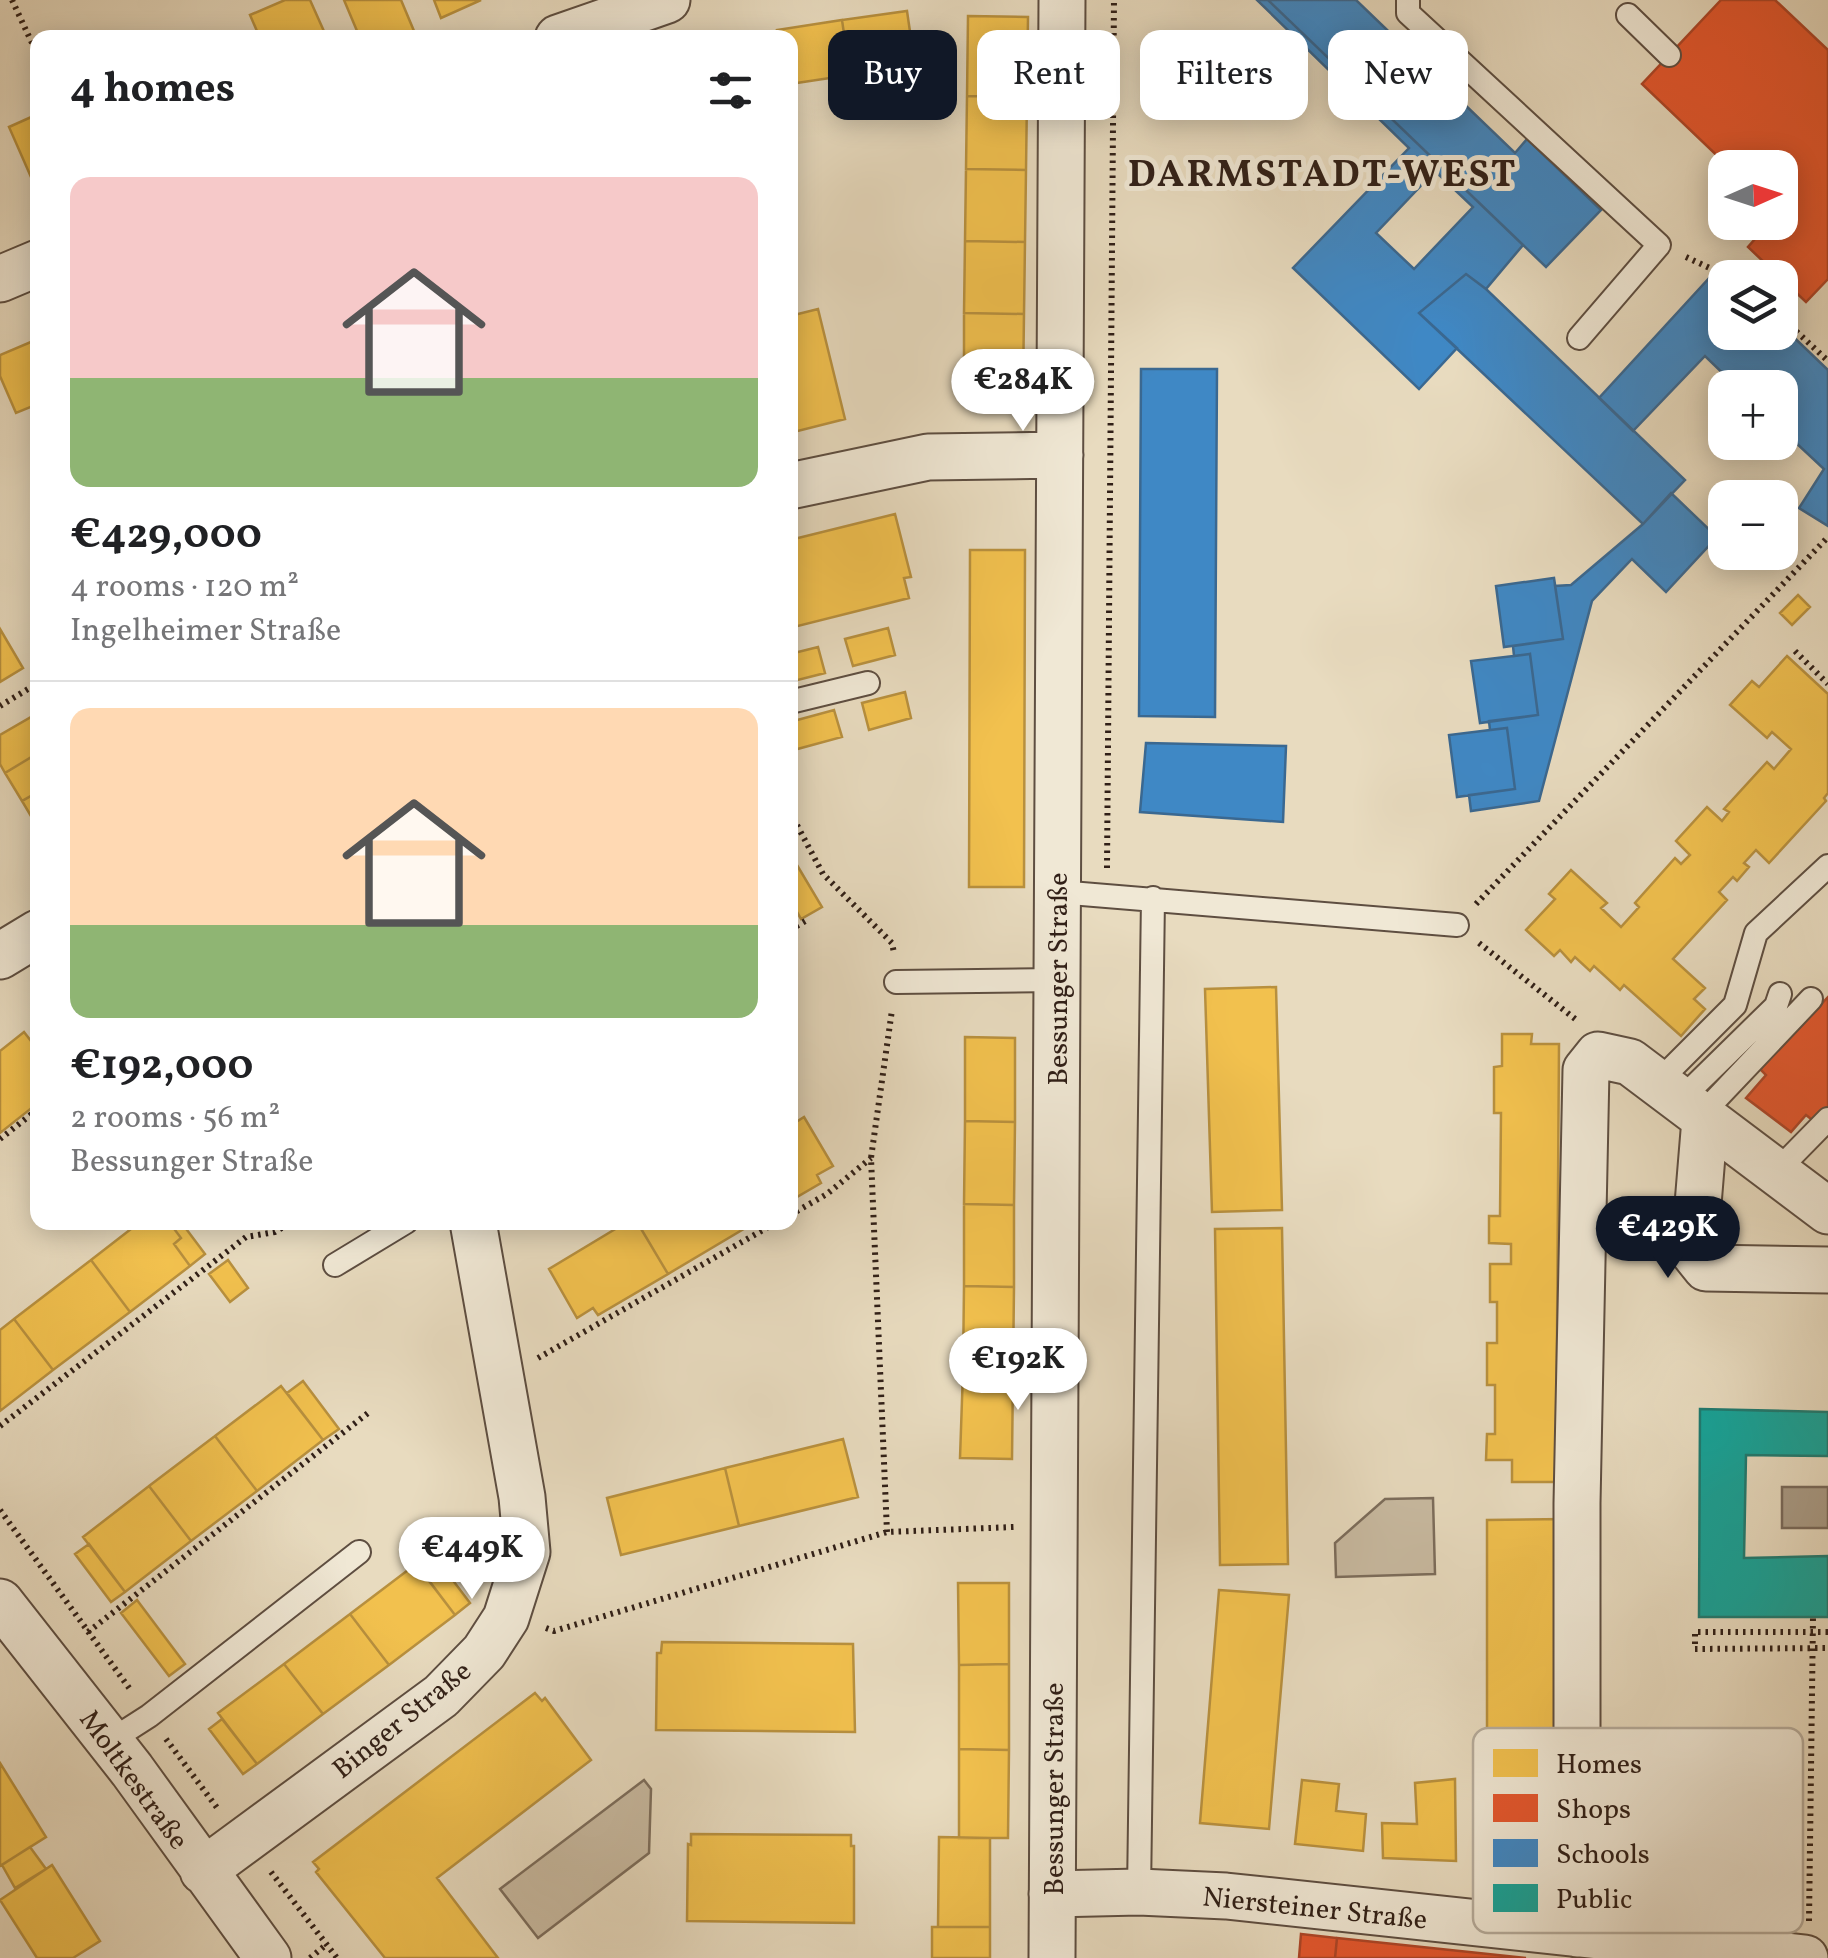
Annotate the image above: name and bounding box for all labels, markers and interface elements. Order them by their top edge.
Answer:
chip: Buy [828,30,957,120]
chip: Rent [977,30,1120,120]
chip: Filters [1140,30,1308,120]
chip: New [1328,30,1468,120]
text: 4 homes [70,61,235,120]
icon: filters [703,63,758,118]
district label: DARMSTADT-WEST [1128,150,1518,203]
north arrow [1708,150,1798,240]
map controls [1708,150,1798,570]
icon: home [324,242,504,422]
button: layers [1708,260,1798,350]
pin: €284K [953,349,1093,434]
text: €284K [973,359,1073,403]
button: + [1708,370,1798,460]
button: − [1708,480,1798,570]
text: €429,000 [70,507,262,566]
text: 4 rooms · 120 m² [70,566,299,610]
text: Ingelheimer Straße [70,610,341,654]
icon: home [324,773,504,953]
street label: Bessunger Straße [1040,872,1079,1086]
text: €192,000 [70,1038,253,1097]
text: 2 rooms · 56 m² [70,1097,280,1141]
text: Bessunger Straße [70,1141,314,1185]
pin: €429K [1598,1196,1738,1281]
text: €429K [1618,1206,1718,1250]
pin: €192K [948,1328,1088,1413]
text: €192K [971,1338,1065,1382]
pin: €449K [402,1517,542,1602]
text: €449K [421,1527,523,1571]
street label: Binger Straße [325,1653,480,1789]
street label: Bessunger Straße [1036,1682,1075,1896]
street label: Moltkestraße [69,1703,197,1858]
legend [1473,1728,1803,1933]
text: Homes [1556,1746,1642,1785]
text: Shops [1556,1791,1631,1830]
text: Schools [1556,1836,1650,1875]
street label: Niersteiner Straße [1200,1878,1429,1941]
text: Public [1556,1881,1632,1920]

